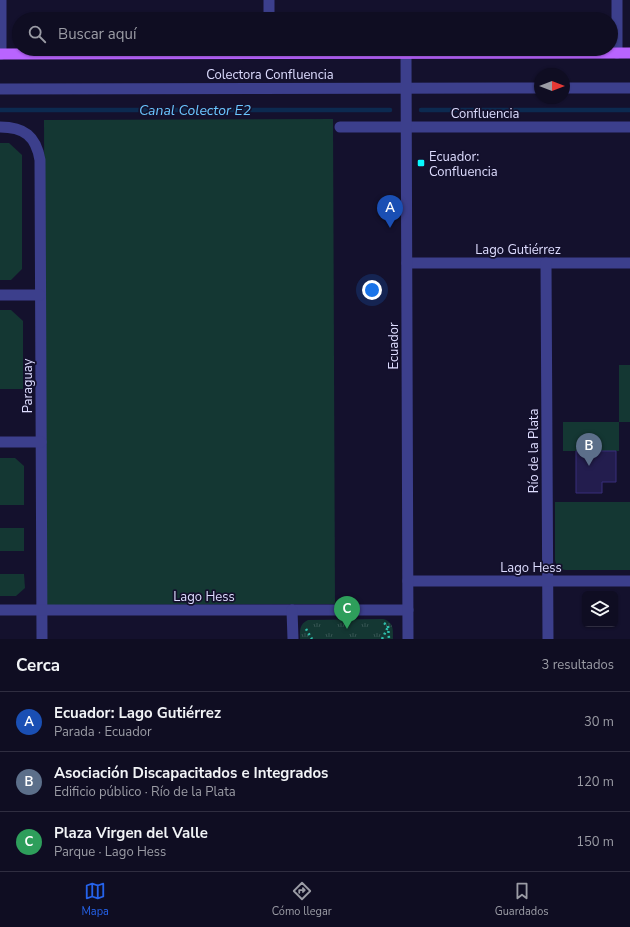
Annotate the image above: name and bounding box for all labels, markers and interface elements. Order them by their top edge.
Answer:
search box [12,12,618,56]
icon: search [26,23,48,45]
text: Buscar aquí [58,24,136,44]
street label: Colectora Confluencia [206,66,334,84]
north arrow [534,68,570,104]
water label: Canal Colector E2 [139,101,251,120]
street label: Confluencia [451,105,519,123]
place label: Ecuador: Confluencia [429,148,498,181]
marker: Ecuador: Confluencia [416,158,426,168]
pin: A [377,195,403,228]
street label: Lago Gutiérrez [475,241,561,259]
your location [362,280,382,300]
street label: Ecuador [385,322,403,370]
street label: Paraguay [19,358,37,413]
street label: Río de la Plata [525,409,543,493]
pin: B [576,433,602,466]
street label: Lago Hess [500,559,562,577]
street label: Lago Hess [173,588,235,606]
map controls [582,591,618,627]
button: layers [582,591,618,627]
pin: C [334,596,360,629]
text: Cerca [16,654,60,677]
text: 3 resultados [542,656,614,674]
text: Ecuador: Lago Gutiérrez [54,703,221,723]
text: A [24,713,34,731]
text: 30 m [584,713,614,731]
text: Parada · Ecuador [54,723,152,741]
text: Asociación Discapacitados e Integrados [54,763,328,783]
text: B [25,773,33,791]
text: 120 m [576,773,614,791]
text: Edificio público · Río de la Plata [54,783,236,801]
text: Plaza Virgen del Valle [54,823,208,843]
text: C [25,833,33,851]
text: 150 m [576,833,614,851]
text: Parque · Lago Hess [54,843,166,861]
tab: Mapa [81,880,109,919]
tab: Cómo llegar [272,880,332,919]
tab: Guardados [495,880,549,919]

